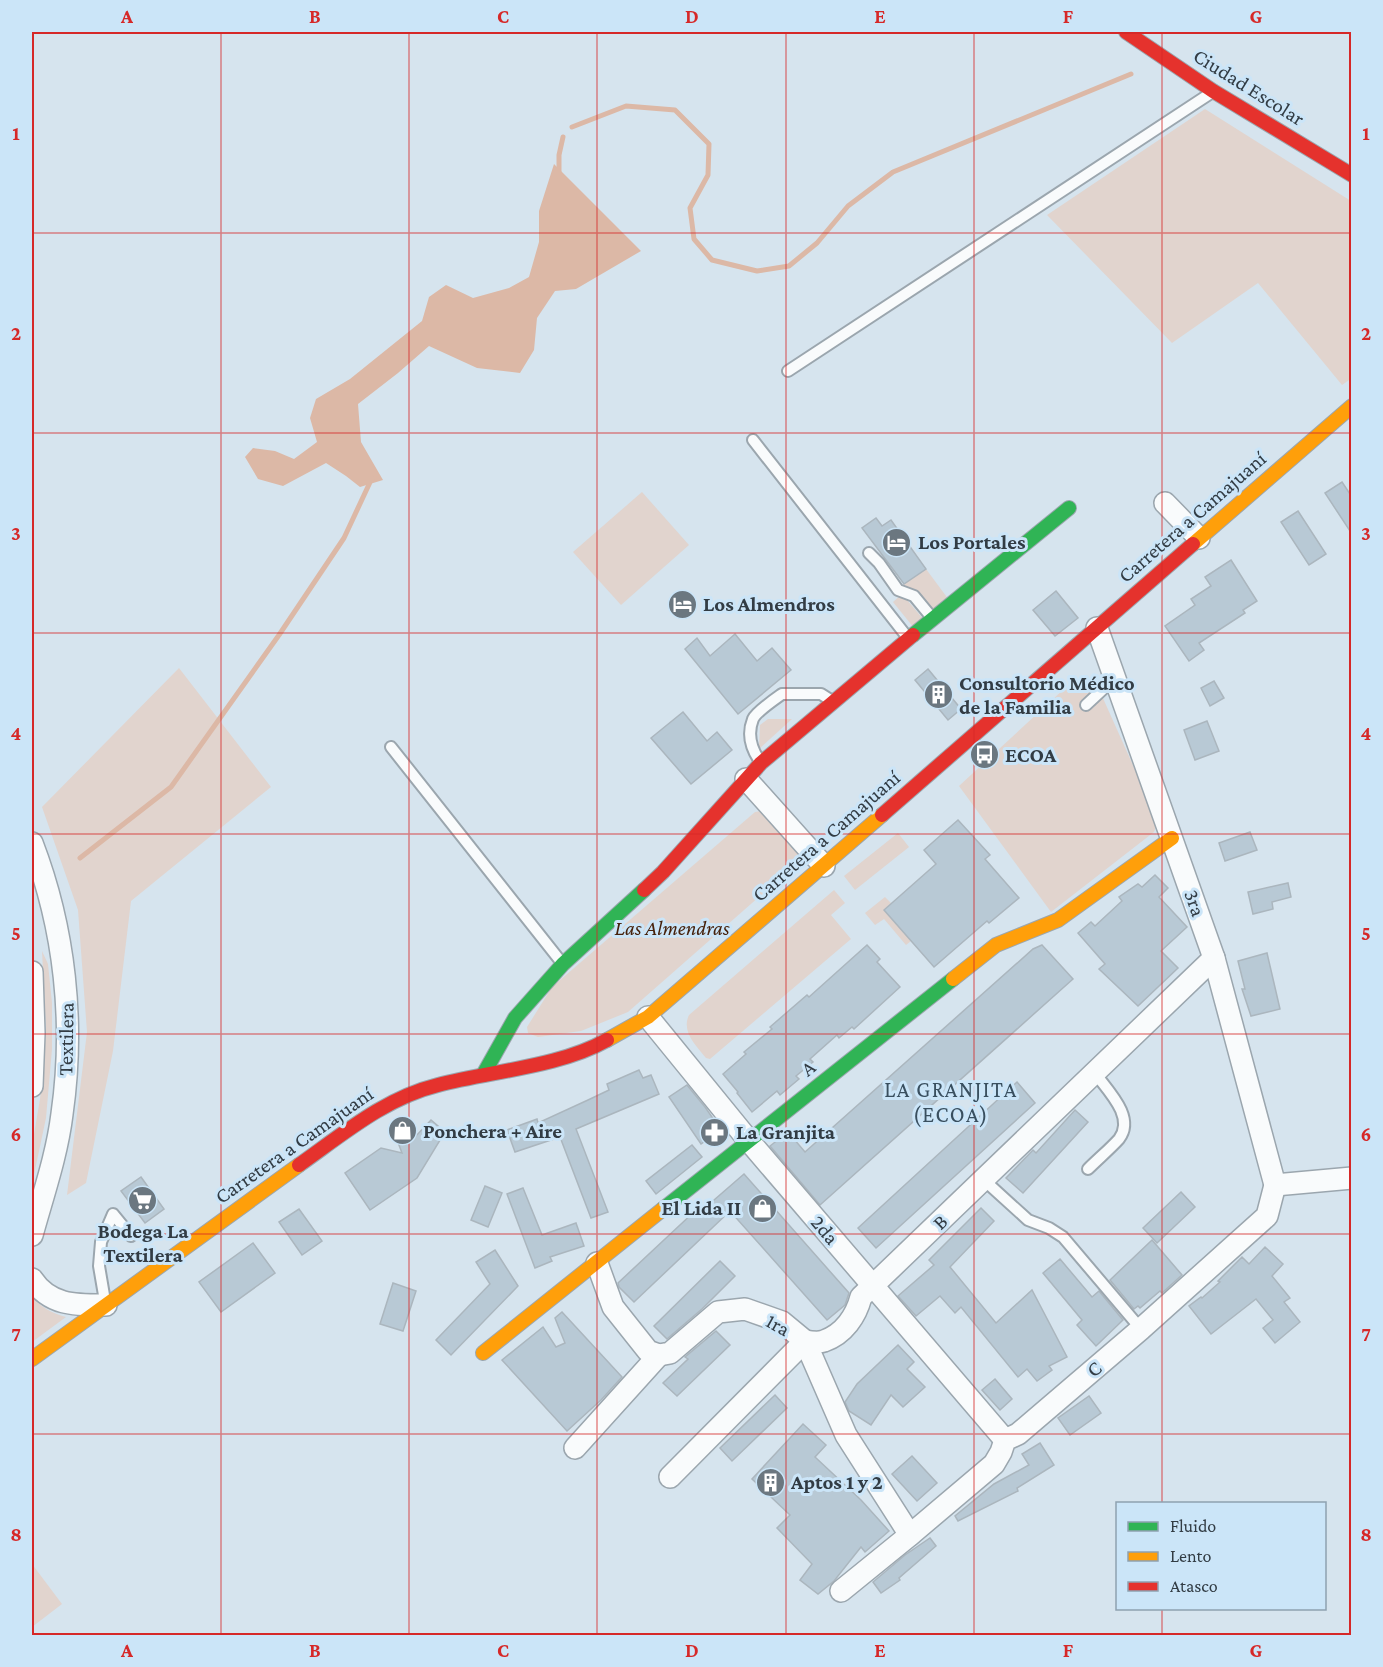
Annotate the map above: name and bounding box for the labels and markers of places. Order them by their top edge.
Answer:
hotel icon: Los Portales [881,526,913,558]
place label: Los Portales [918,530,1026,554]
hotel icon: Los Almendros [666,588,698,620]
place label: Los Almendros [703,592,835,616]
place label: Consultorio Médico de la Familia [959,671,1135,719]
building icon: Consultorio Médico de la Familia [922,679,954,711]
bus stop icon: ECOA [968,739,1000,771]
place label: ECOA [1005,743,1057,767]
shop icon: Ponchera + Aire [386,1115,418,1147]
pharmacy icon: La Granjita [699,1116,731,1148]
place label: Ponchera + Aire [423,1119,562,1143]
place label: La Granjita [736,1120,836,1144]
supermarket icon: Bodega La Textilera [127,1184,159,1216]
shop icon: El Lida II [746,1192,778,1224]
place label: El Lida II [662,1196,741,1220]
place label: Bodega La Textilera [98,1219,189,1267]
building icon: Aptos 1 y 2 [754,1466,786,1498]
place label: Aptos 1 y 2 [790,1470,883,1494]

